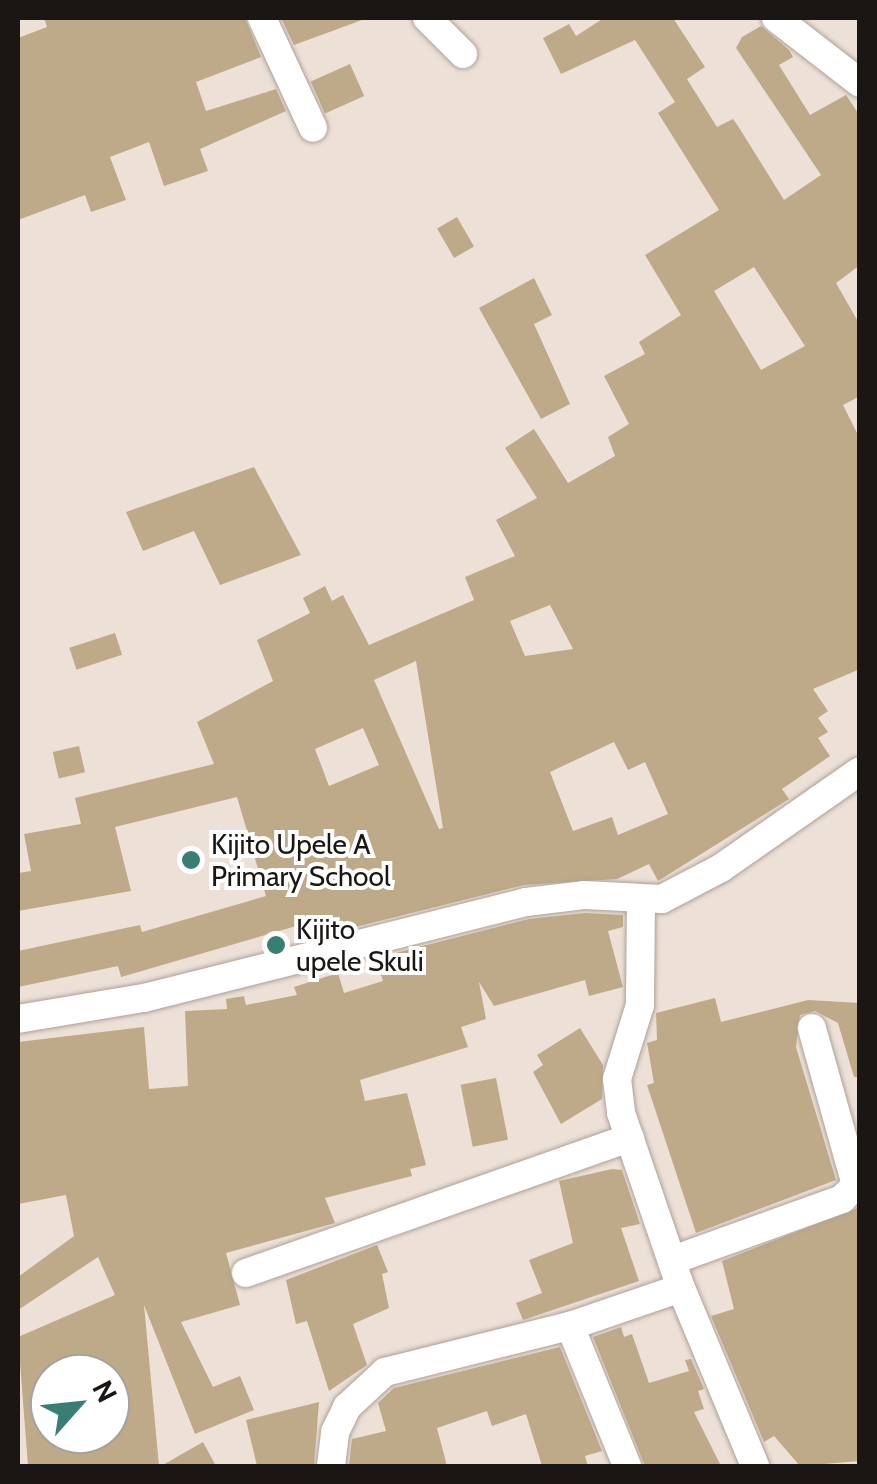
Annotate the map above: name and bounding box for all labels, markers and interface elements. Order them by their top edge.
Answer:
place label: Kijito Upele A Primary School [211,827,391,893]
marker: Kijito Upele A Primary School [180,849,202,871]
place label: Kijito upele Skuli [296,912,424,978]
marker: Kijito upele Skuli [265,934,287,956]
north arrow [30,1354,130,1454]
text: N [85,1375,125,1408]

